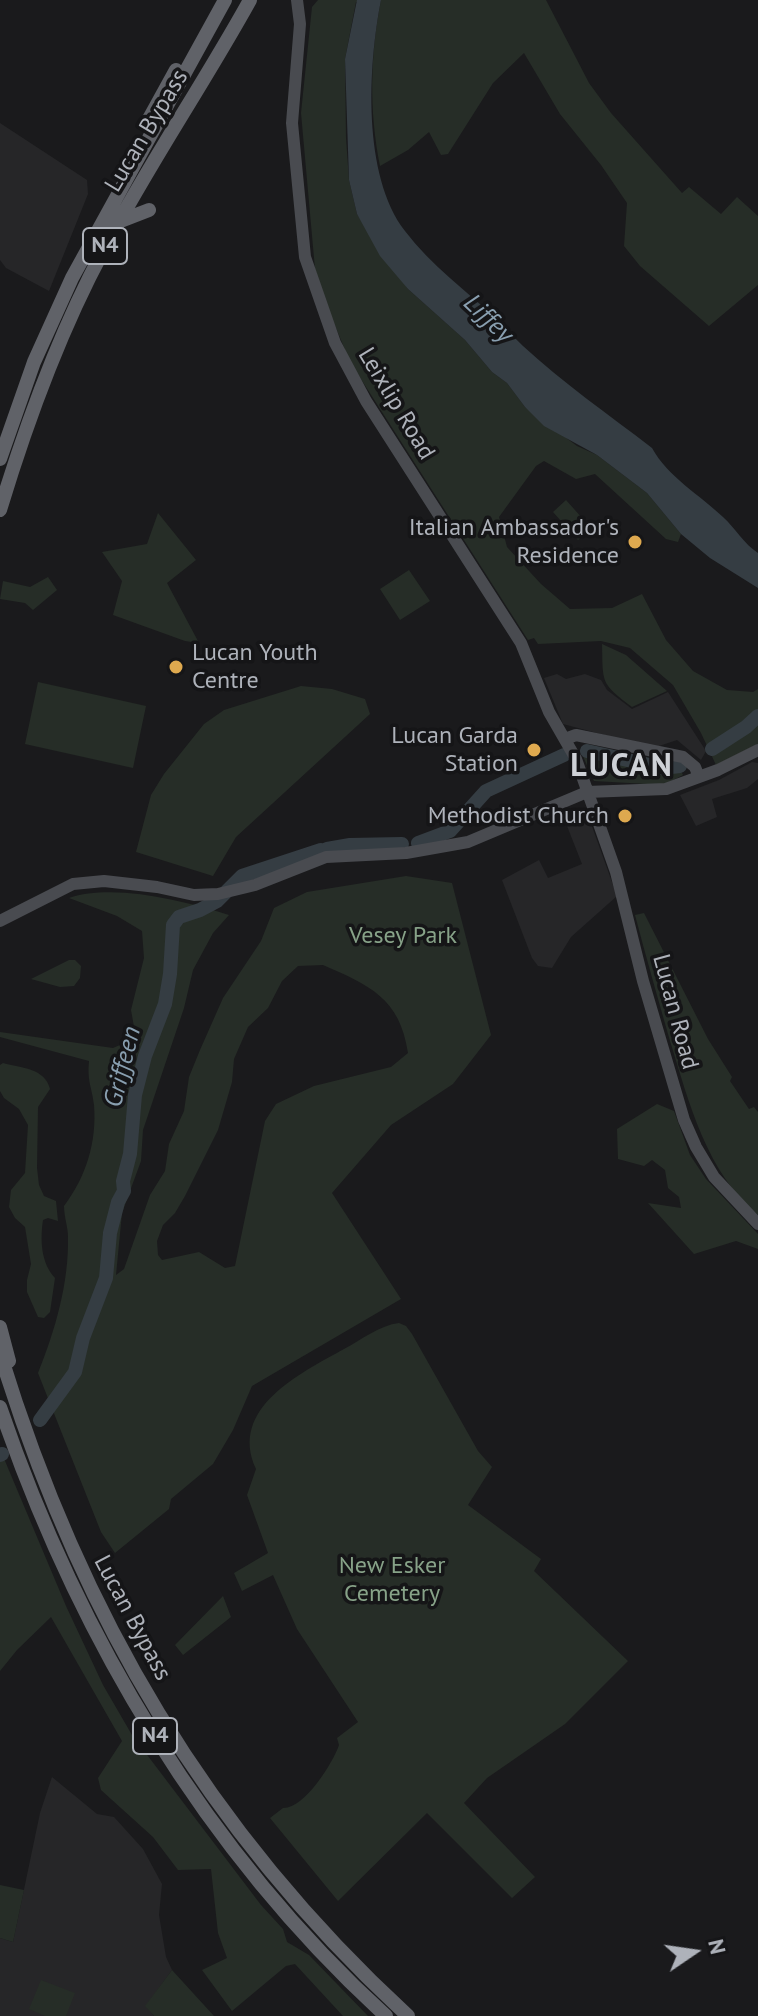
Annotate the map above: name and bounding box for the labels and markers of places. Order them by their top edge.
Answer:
place label: Italian Ambassador's Residence [409,514,619,570]
marker: Italian Ambassador's Residence [626,533,644,551]
place label: Lucan Youth Centre [192,639,318,695]
marker: Lucan Youth Centre [167,658,185,676]
place label: Lucan Garda Station [391,722,518,778]
marker: Lucan Garda Station [525,741,543,759]
place label: Methodist Church [428,802,609,830]
marker: Methodist Church [616,807,634,825]

